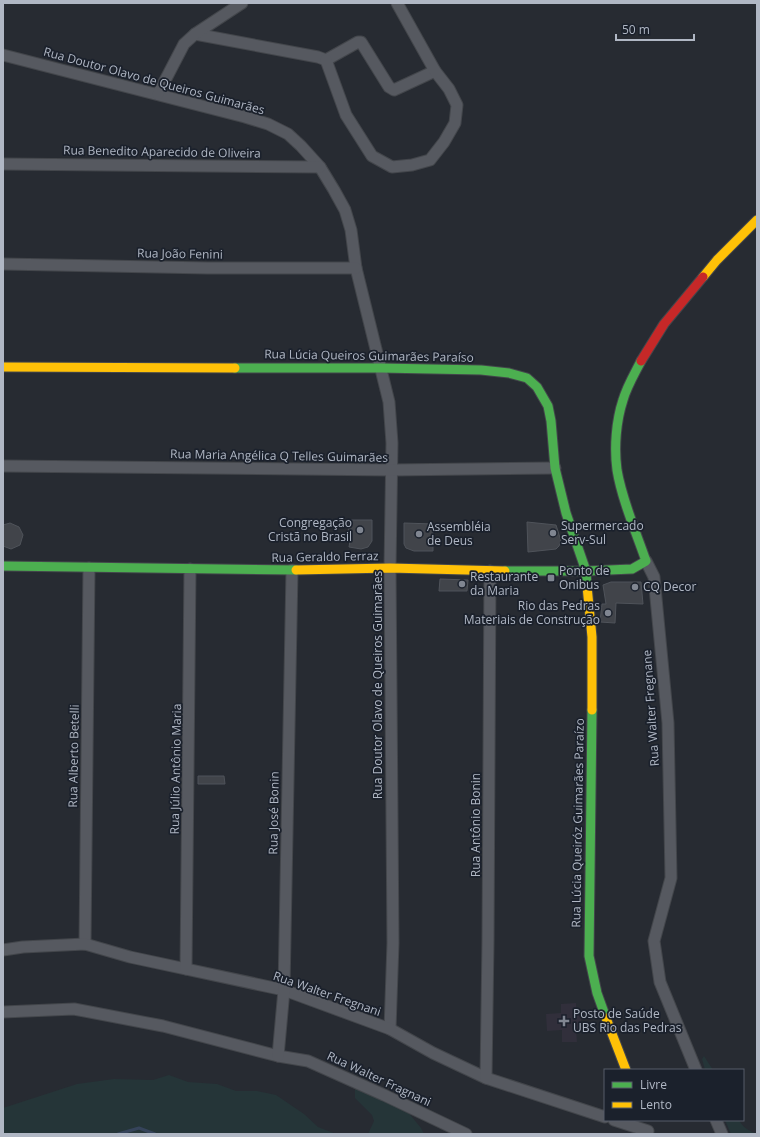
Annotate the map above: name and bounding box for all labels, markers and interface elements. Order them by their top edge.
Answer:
scale bar [616,16,694,42]
text: 50 m [622,21,650,38]
street label: Rua Doutor Olavo de Queiros Guimarães [42,43,267,118]
street label: Rua Benedito Aparecido de Oliveira [63,141,261,162]
street label: Rua João Fenini [137,244,223,263]
street label: Rua Lúcia Queiros Guimarães Paraíso [264,345,474,366]
street label: Rua Maria Angélica Q Telles Guimarães [170,445,388,466]
place label: Congregação Cristã no Brasil [268,514,352,545]
place label: Supermercado Serv-Sul [561,517,644,548]
place label: Assembléia de Deus [427,518,491,549]
marker: Congregação Cristã no Brasil [355,525,365,535]
marker: Supermercado Serv-Sul [548,528,558,538]
marker: Assembléia de Deus [414,529,424,539]
street label: Rua Geraldo Ferraz [271,547,379,566]
place label: Ponto de Onibus [559,562,610,593]
place label: Restaurante da Maria [470,568,538,599]
street label: Rua Doutor Olavo de Queiros Guimarães [369,571,386,799]
marker: Ponto de Onibus [546,573,556,583]
place label: CQ Decor [643,578,696,595]
marker: Restaurante da Maria [457,579,467,589]
marker: CQ Decor [630,582,640,592]
place label: Rio das Pedras Materiais de Construção [464,597,600,628]
marker: Rio das Pedras Materiais de Construção [603,608,613,618]
street label: Rua Walter Fregnane [638,649,663,767]
street label: Rua Júlio Antônio Maria [166,703,185,835]
street label: Rua Alberto Betelli [64,704,83,808]
street label: Rua Lúcia Queiróz Guimarães Paraízo [567,718,588,928]
street label: Rua José Bonin [264,771,283,855]
street label: Rua Antônio Bonin [467,773,484,877]
street label: Rua Walter Fregnani [271,967,383,1020]
place label: Posto de Saúde UBS Rio das Pedras [573,1005,682,1036]
marker: Posto de Saúde UBS Rio das Pedras [558,1015,570,1027]
street label: Rua Walter Fragnani [324,1047,434,1110]
legend [604,1069,744,1121]
text: Livre [640,1076,667,1093]
text: Lento [640,1096,672,1113]

